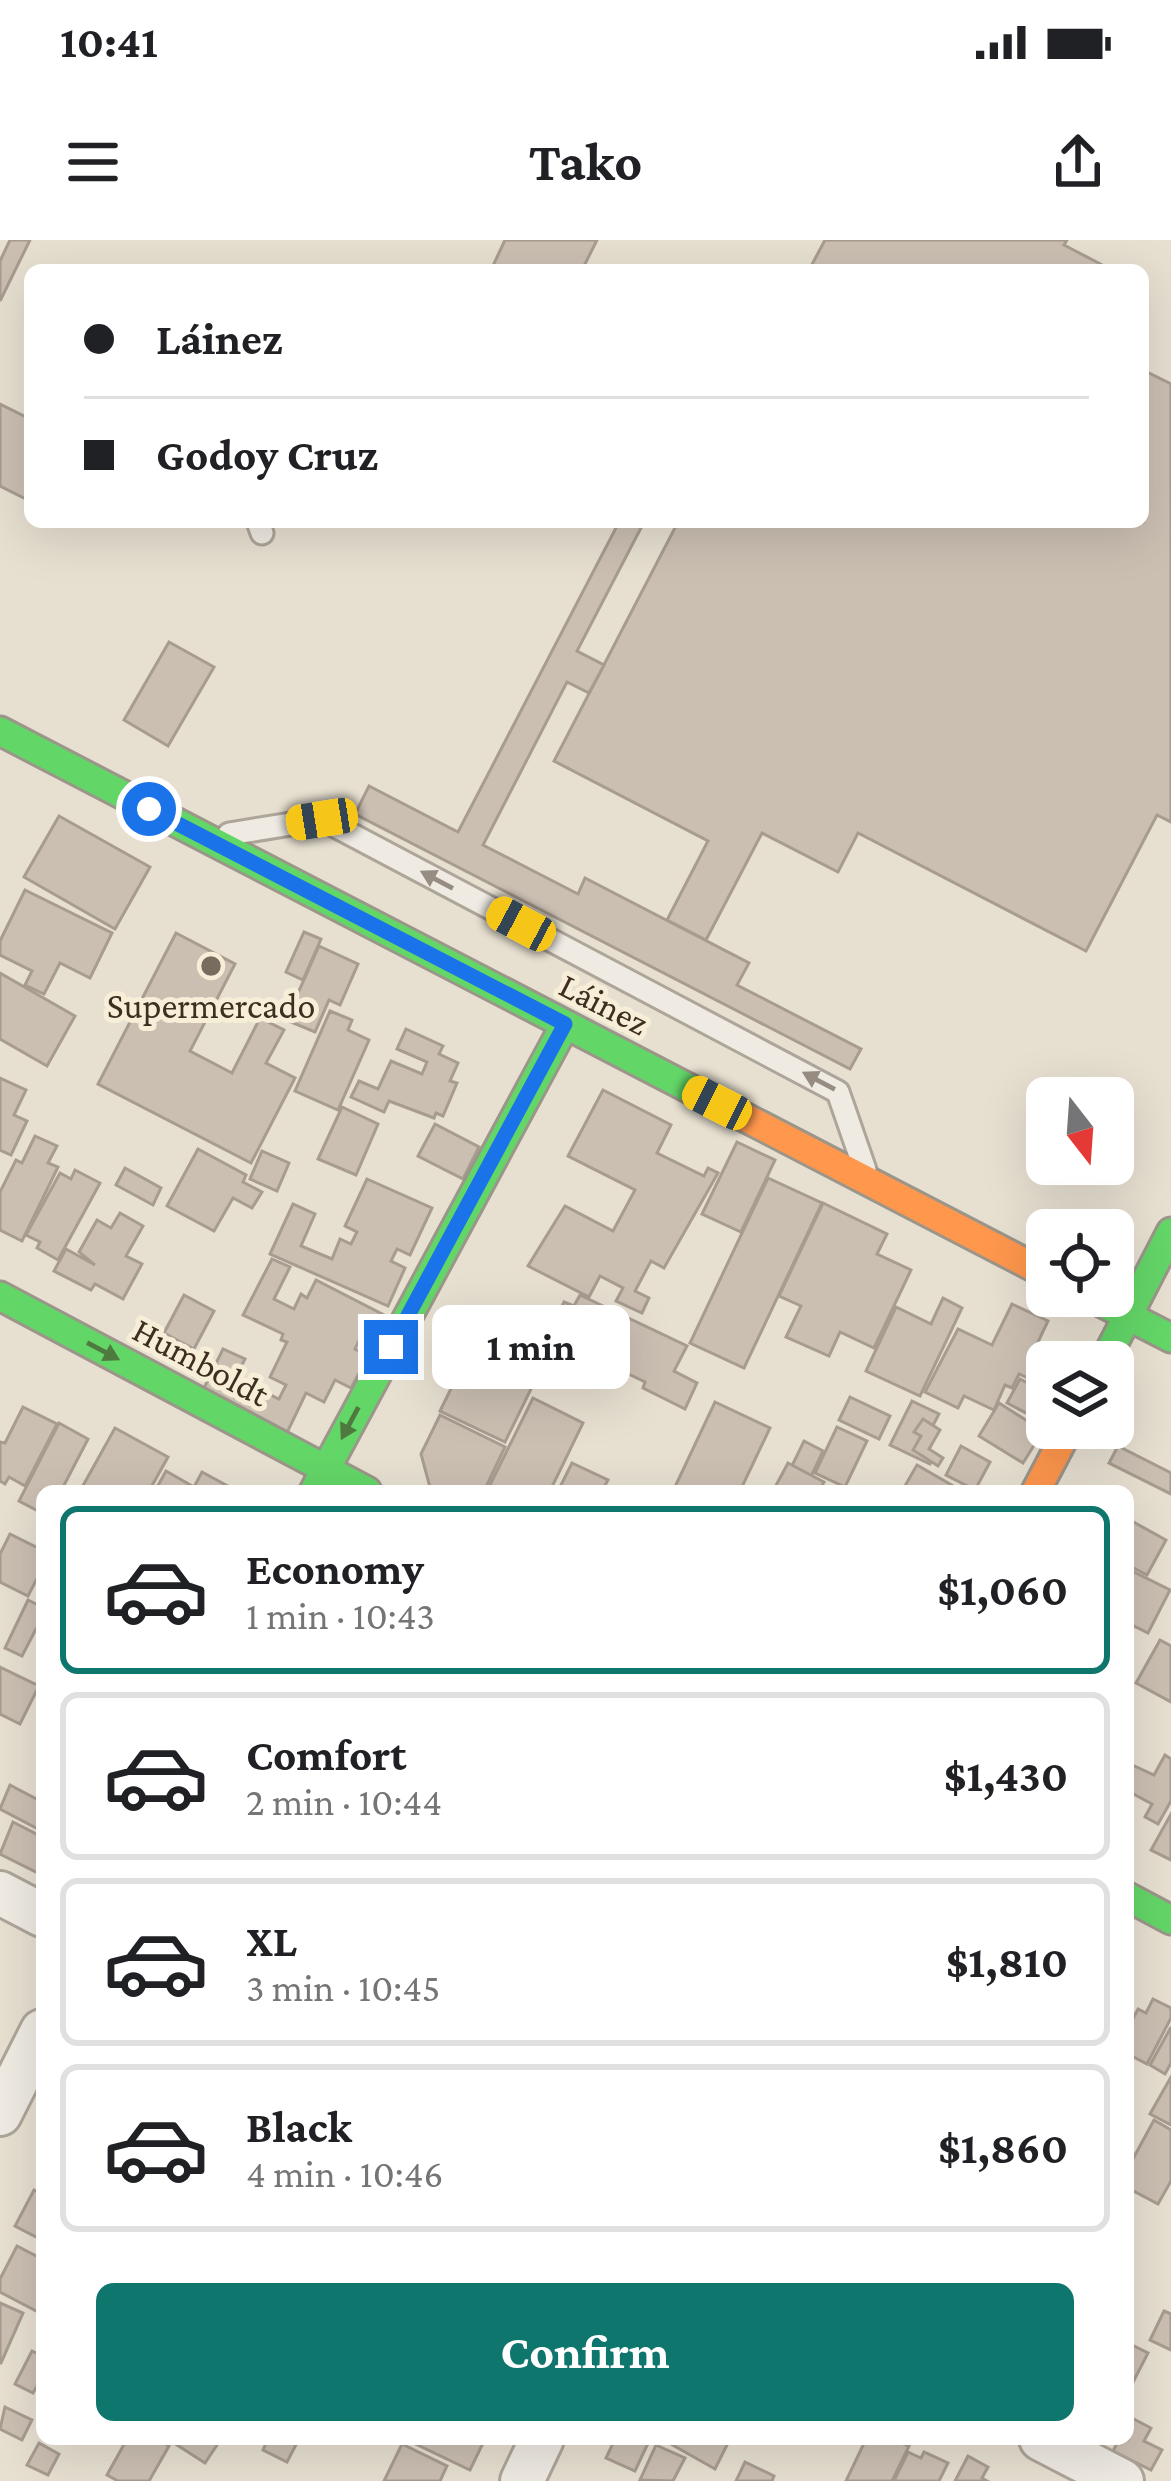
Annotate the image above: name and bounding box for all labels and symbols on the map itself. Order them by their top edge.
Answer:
route start [122,782,176,836]
car [284,796,360,842]
one-way arrow [419,870,454,890]
car [481,891,561,957]
marker: Supermercado [198,953,224,979]
street label: Láinez [553,965,655,1043]
place label: Supermercado [107,986,315,1026]
car [677,1071,757,1135]
one-way arrow [801,1072,836,1092]
north arrow [1026,1077,1134,1185]
callout: 1 min [433,1305,631,1389]
street label: Humboldt [126,1310,277,1415]
route end [364,1320,418,1374]
one-way arrow [86,1340,121,1361]
one-way arrow [340,1406,361,1441]

